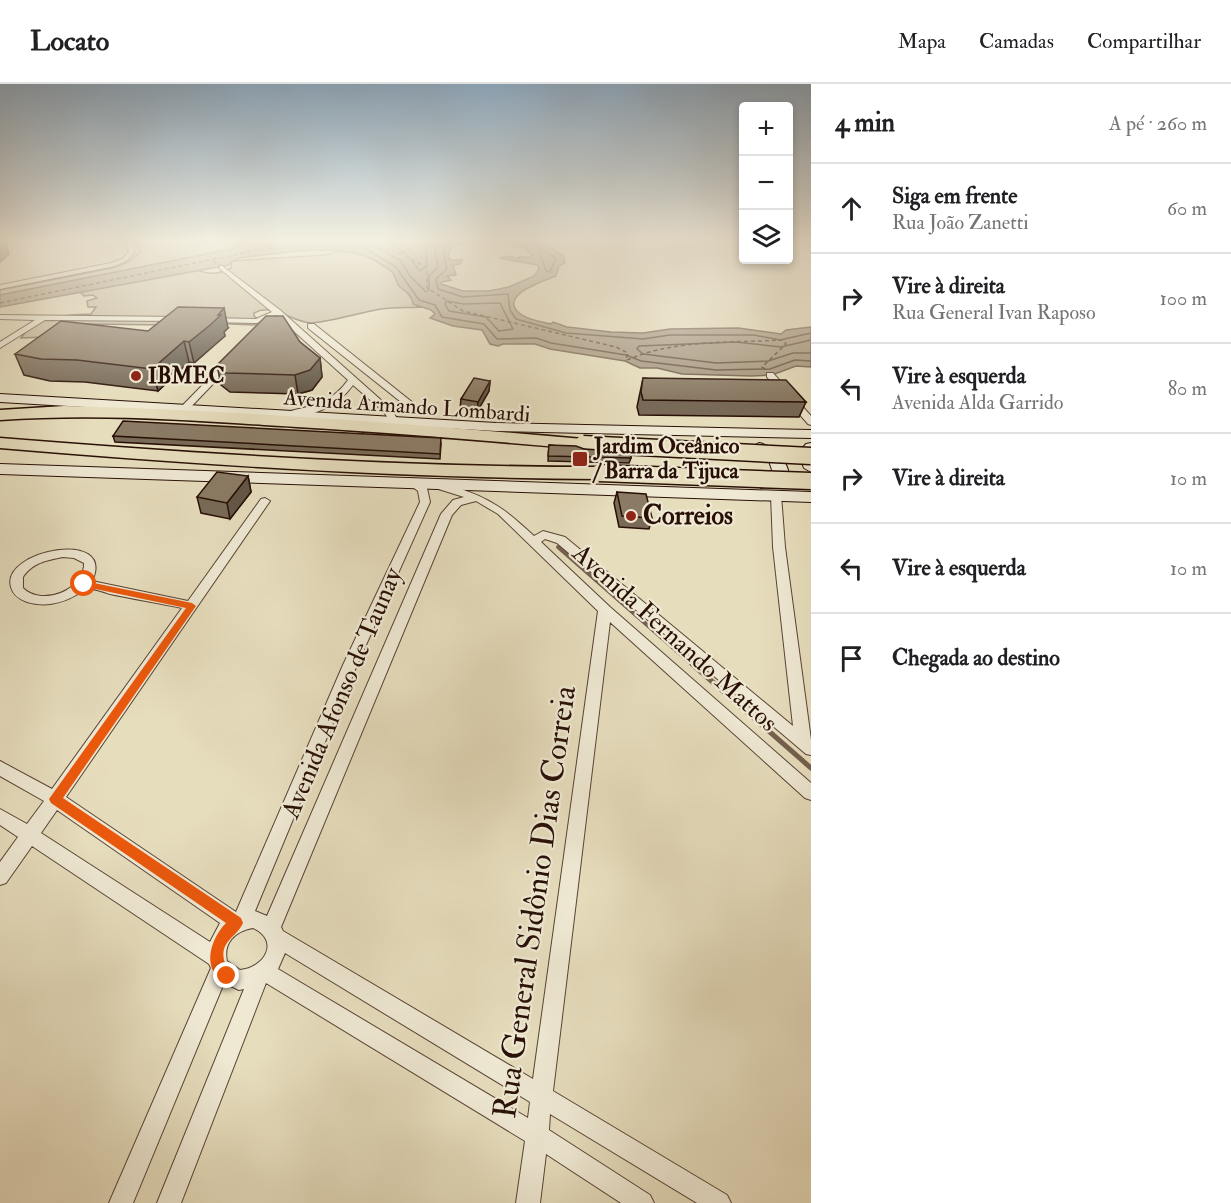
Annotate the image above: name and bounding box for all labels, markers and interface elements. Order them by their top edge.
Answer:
text: Locato [30,24,109,59]
text: Mapa [898,28,946,55]
text: Camadas [979,28,1054,55]
text: Compartilhar [1087,28,1201,55]
map controls [739,102,793,264]
button: + [739,102,793,156]
text: 4 min [835,107,895,139]
text: A pé · 260 m [1109,111,1207,136]
button: − [739,156,793,210]
text: Siga em frente [892,182,1017,210]
icon: ahead [835,192,868,225]
text: 60 m [1167,196,1207,221]
button: layers [739,210,793,264]
text: Rua João Zanetti [892,210,1028,235]
text: Vire à direita [892,272,1005,300]
icon: right [835,282,868,315]
text: 100 m [1160,286,1207,311]
text: Rua General Ivan Raposo [892,300,1096,325]
place label: IBMEC [148,362,225,390]
text: Vire à esquerda [892,362,1026,390]
marker: IBMEC [129,369,143,383]
icon: left [835,372,868,405]
text: 80 m [1168,376,1207,401]
street label: Avenida Armando Lombardi [282,383,531,429]
text: Avenida Alda Garrido [892,390,1063,415]
place label: Jardim Oceânico / Barra da Tijuca [592,432,740,485]
marker: Jardim Oceânico / Barra da Tijuca [571,450,589,468]
icon: right [835,462,868,495]
text: Vire à direita [892,464,1005,492]
text: 10 m [1170,466,1207,491]
place label: Correios [643,500,733,532]
marker: Correios [624,509,638,523]
street label: Avenida Fernando Mattos [565,537,784,739]
icon: left [835,552,868,585]
text: Vire à esquerda [892,554,1026,582]
text: 10 m [1170,556,1207,581]
street label: Avenida Afonso de Taunay [274,562,410,824]
route start [70,570,96,596]
icon: arrive [835,642,868,675]
text: Chegada ao destino [892,644,1060,672]
street label: Rua General Sidônio Dias Correia [485,682,585,1121]
route end [213,962,239,988]

